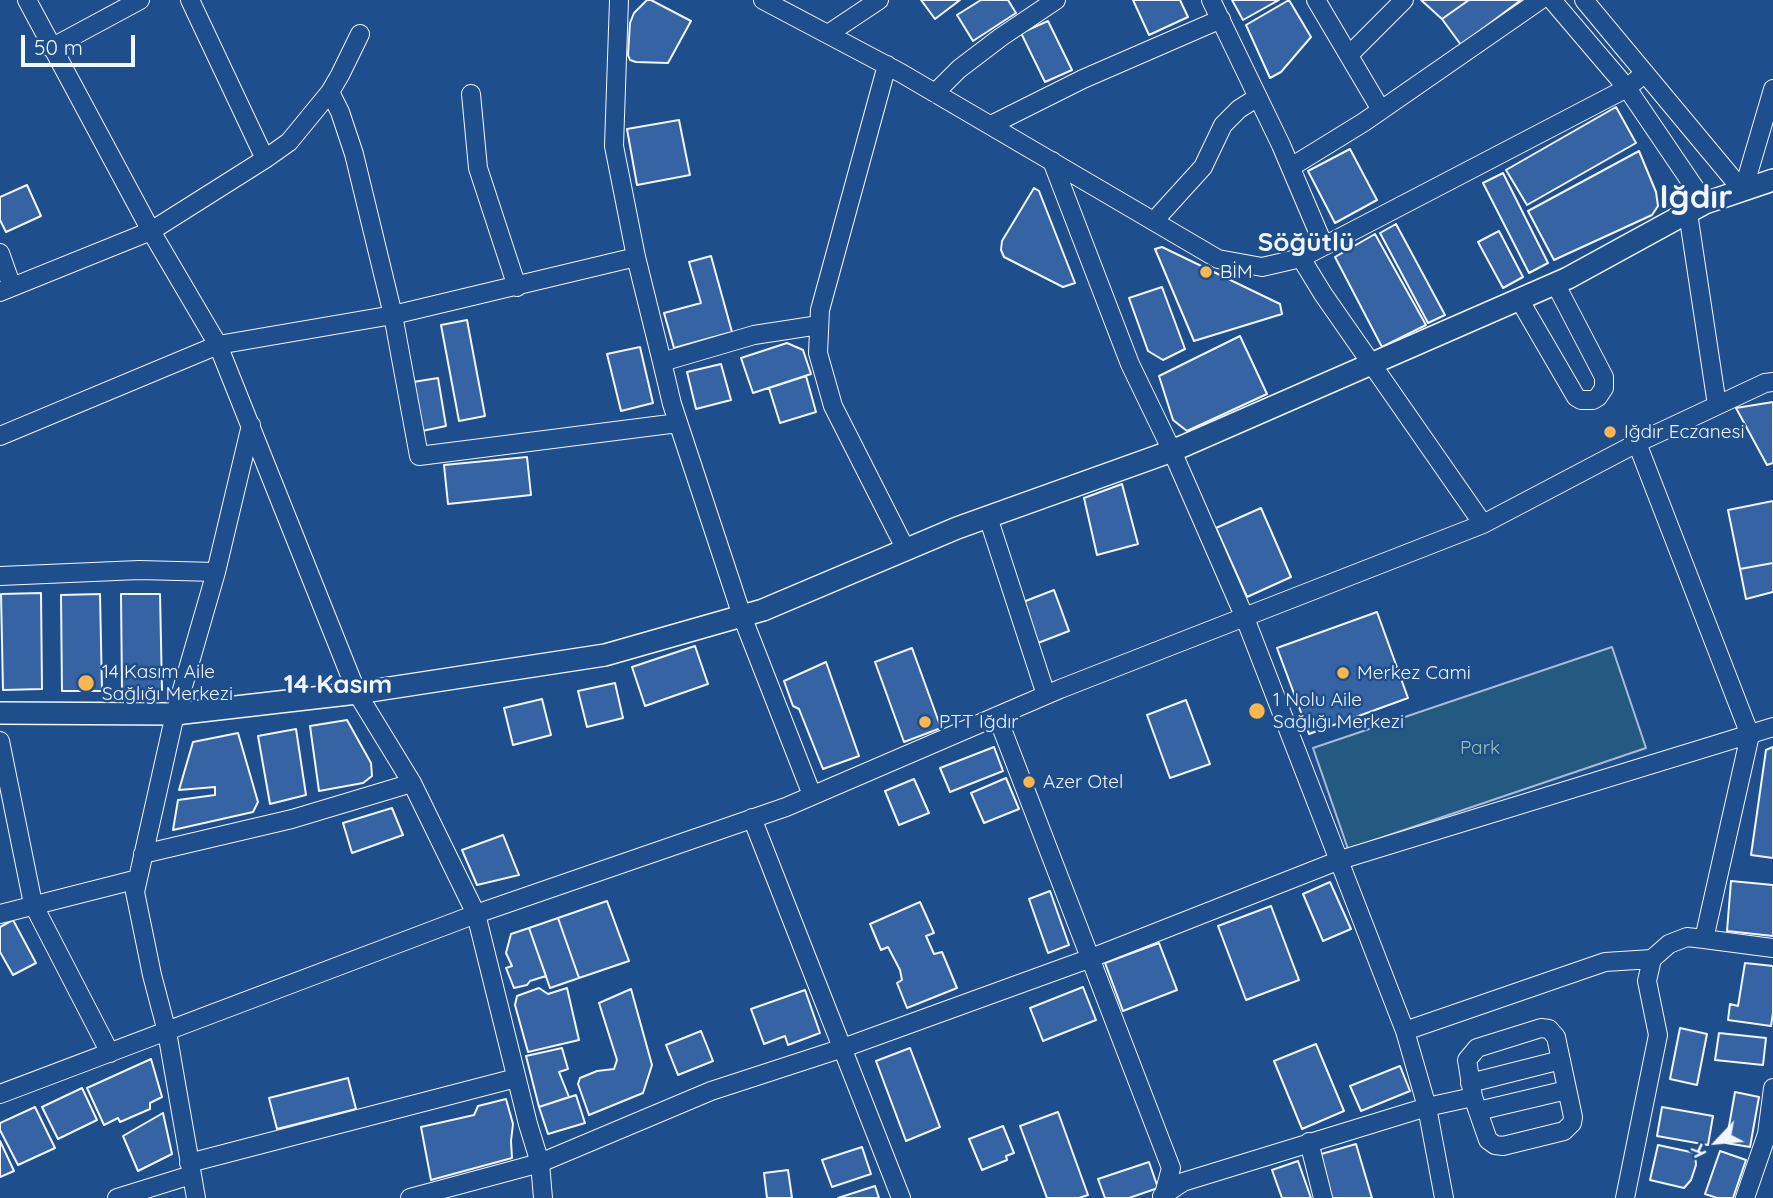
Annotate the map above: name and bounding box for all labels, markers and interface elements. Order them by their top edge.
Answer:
scale bar [24,21,138,65]
text: 50 m [34,34,83,60]
district label: Iğdır [1660,178,1732,218]
district label: Söğütlü [1258,227,1354,259]
place label: BİM [1220,261,1253,283]
marker: BİM [1198,264,1214,280]
place label: Iğdır Eczanesi [1624,421,1745,443]
marker: Iğdır Eczanesi [1602,424,1618,440]
place label: 14 Kasım Aile Sağlığı Merkezi [102,661,233,705]
place label: Merkez Cami [1357,662,1471,684]
marker: Merkez Cami [1335,665,1351,681]
district label: 14 Kasım [284,669,392,701]
marker: 14 Kasım Aile Sağlığı Merkezi [76,673,96,693]
place label: 1 Nolu Aile Sağlığı Merkezi [1273,689,1404,733]
marker: 1 Nolu Aile Sağlığı Merkezi [1247,701,1267,721]
place label: PTT Iğdır [939,711,1019,733]
marker: PTT Iğdır [917,714,933,730]
park label: Park [1460,737,1500,759]
place label: Azer Otel [1043,771,1123,793]
marker: Azer Otel [1021,774,1037,790]
north arrow [1682,1107,1752,1177]
text: K [1685,1140,1712,1162]

